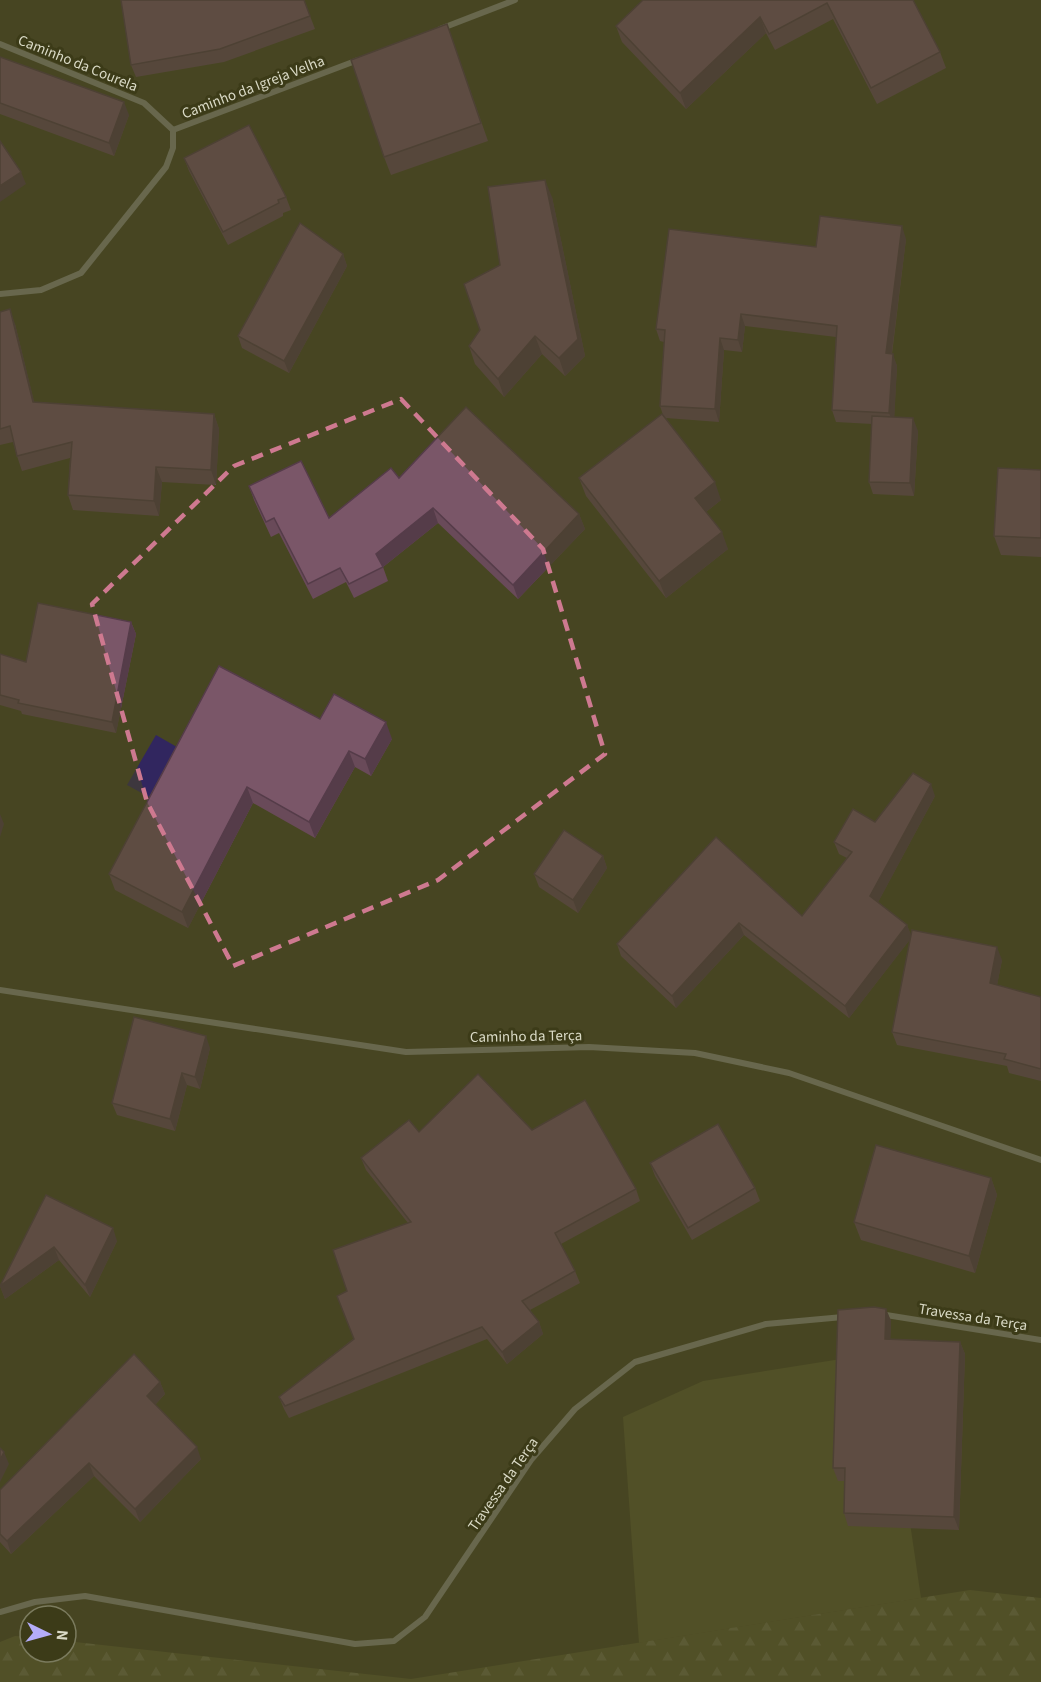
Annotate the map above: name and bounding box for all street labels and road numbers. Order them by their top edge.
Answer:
street label: Caminho da Courela [15,30,141,97]
street label: Caminho da Igreja Velha [179,51,328,124]
street label: Caminho da Terça [470,1025,582,1048]
street label: Travessa da Terça [917,1299,1029,1336]
street label: Travessa da Terça [463,1433,544,1535]

